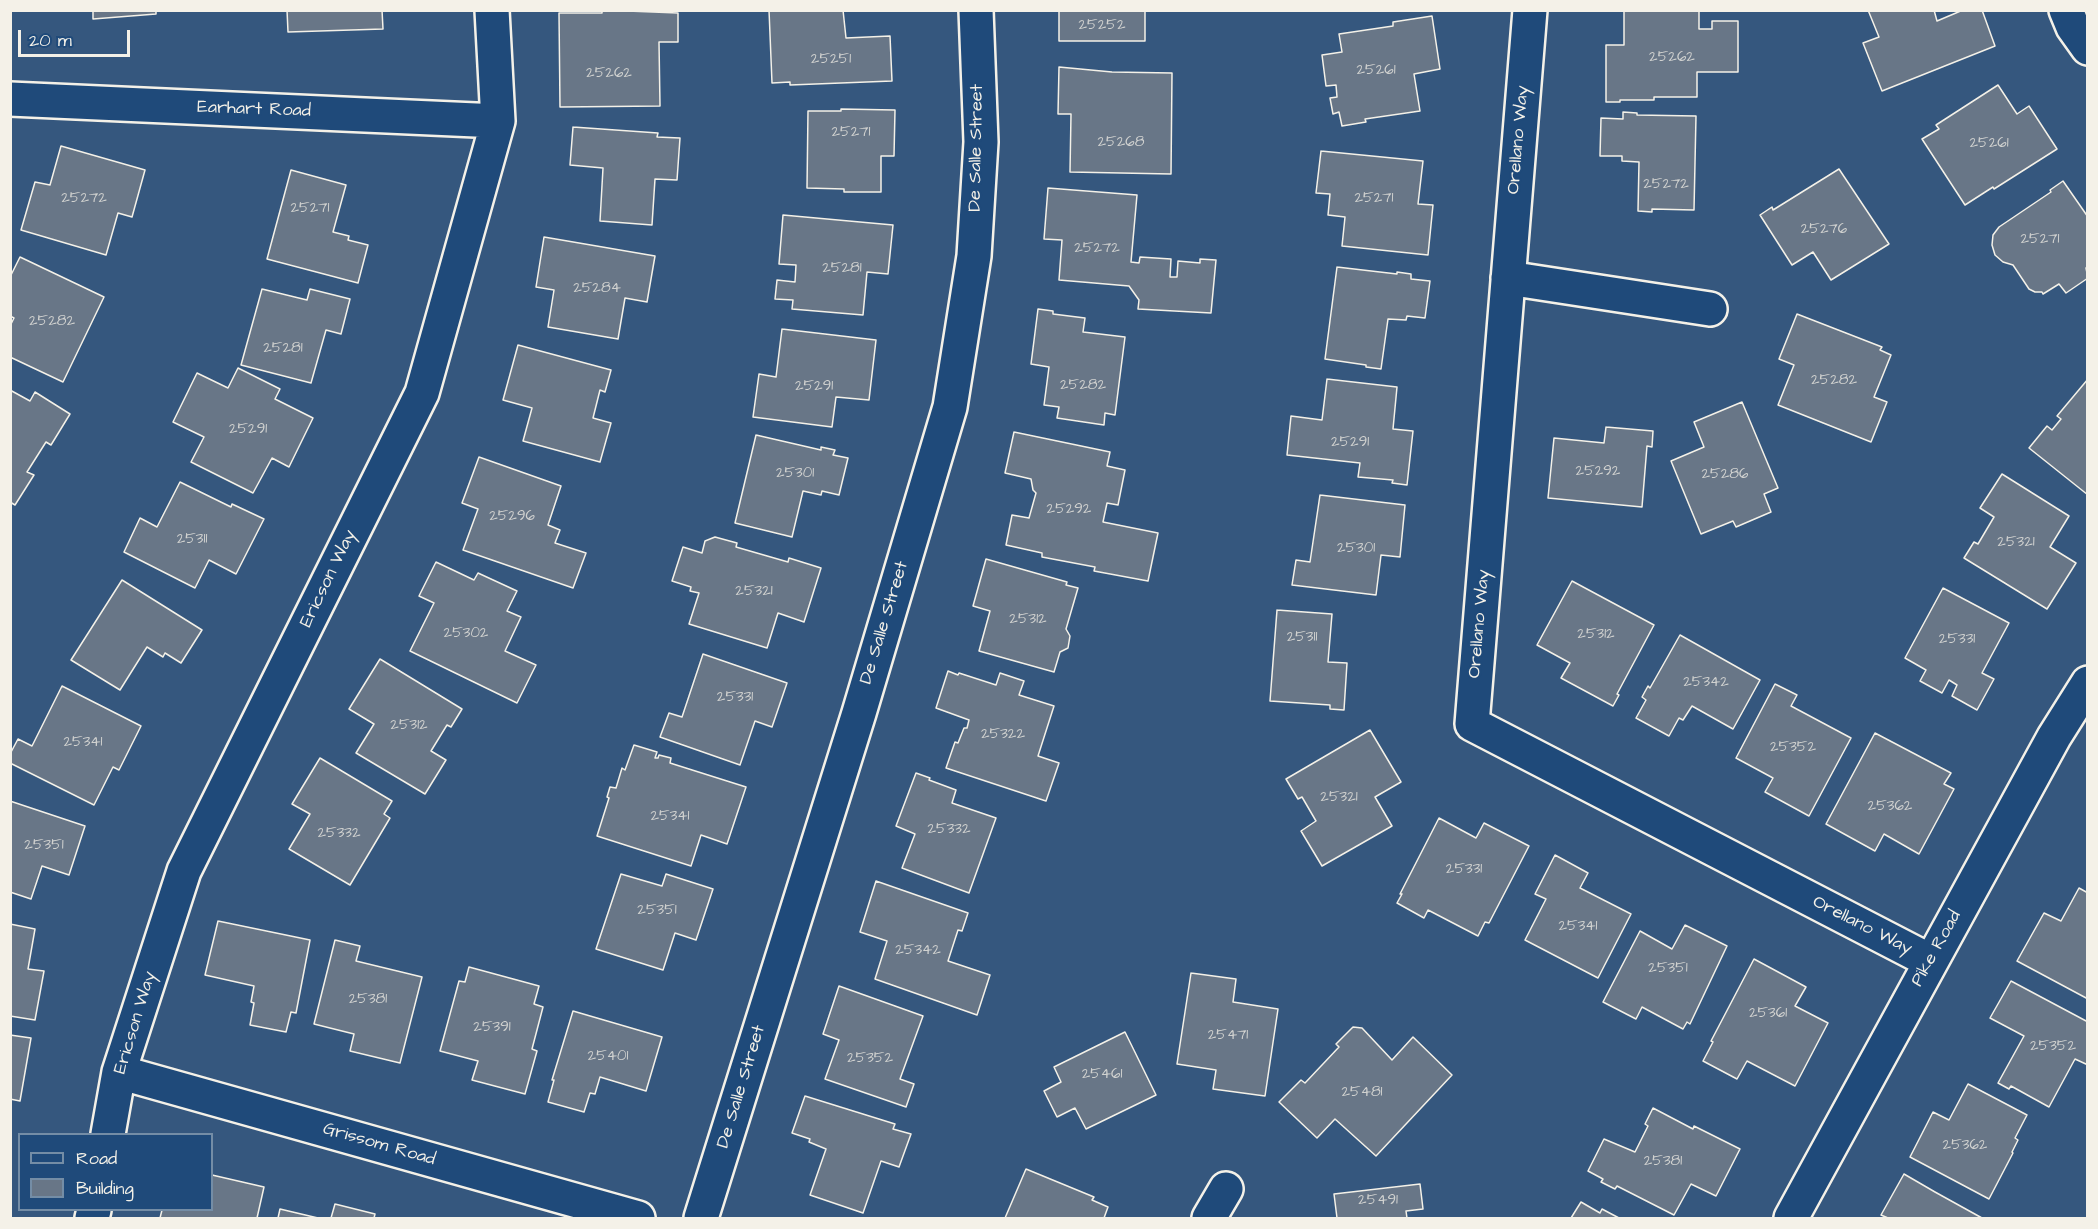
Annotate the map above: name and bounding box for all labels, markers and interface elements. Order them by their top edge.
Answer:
house number: 25252 [1079,17,1125,35]
scale bar [21,18,134,56]
text: 20 m [29,28,72,53]
house number: 25262 [1649,49,1695,67]
house number: 25251 [811,51,851,69]
house number: 25261 [1356,62,1396,80]
house number: 25262 [586,65,632,83]
street label: De Salle Street [965,84,989,212]
street label: Orellano Way [1503,85,1535,195]
street label: Earhart Road [197,97,311,123]
house number: 25271 [832,124,870,142]
house number: 25268 [1098,134,1144,152]
house number: 25261 [1969,135,2009,153]
house number: 25272 [1643,176,1689,194]
house number: 25272 [61,190,107,208]
house number: 25271 [1355,190,1393,208]
house number: 25271 [291,200,329,218]
house number: 25276 [1801,221,1847,239]
house number: 25271 [2021,231,2059,249]
house number: 25272 [1074,240,1120,258]
house number: 25281 [822,260,862,278]
house number: 25284 [573,280,621,298]
house number: 25282 [29,313,75,331]
house number: 25281 [263,340,303,358]
house number: 25282 [1811,372,1857,390]
house number: 25282 [1060,377,1106,395]
house number: 25291 [795,378,833,396]
house number: 25291 [229,421,267,439]
house number: 25291 [1331,434,1369,452]
house number: 25292 [1576,463,1620,481]
house number: 25301 [776,465,814,483]
house number: 25286 [1702,466,1748,484]
house number: 25292 [1047,501,1091,519]
house number: 25296 [489,508,535,526]
street label: Ericson Way [296,527,362,631]
house number: 25311 [177,531,207,549]
house number: 25321 [1997,534,2035,552]
house number: 25301 [1337,540,1375,558]
street label: De Salle Street [856,559,914,687]
street label: Orellano Way [1464,569,1496,679]
house number: 25321 [735,583,773,601]
house number: 25312 [1009,611,1047,629]
house number: 25302 [444,625,488,643]
house number: 25312 [1577,626,1615,644]
house number: 25311 [1287,629,1317,647]
house number: 25331 [1939,631,1975,649]
house number: 25342 [1683,674,1729,692]
house number: 25331 [717,689,753,707]
house number: 25312 [390,717,428,735]
house number: 25322 [981,726,1025,744]
house number: 25341 [64,734,102,752]
house number: 25352 [1770,739,1816,757]
house number: 25321 [1320,789,1358,807]
house number: 25362 [1868,798,1912,816]
house number: 25341 [651,808,689,826]
house number: 25332 [927,821,971,839]
house number: 25332 [317,825,361,843]
house number: 25351 [24,837,64,855]
house number: 25331 [1446,861,1482,879]
street label: Orellano Way [1809,892,1915,960]
house number: 25351 [637,902,677,920]
street label: Pike Road [1907,907,1967,991]
house number: 25341 [1559,918,1597,936]
house number: 25342 [895,942,941,960]
house number: 25351 [1648,960,1688,978]
street label: Ericson Way [110,969,162,1077]
house number: 25381 [349,991,387,1009]
house number: 25361 [1749,1005,1787,1023]
house number: 25391 [473,1019,511,1037]
street label: De Salle Street [713,1023,771,1151]
house number: 25471 [1208,1027,1248,1045]
house number: 25352 [2030,1038,2076,1056]
house number: 25401 [588,1048,628,1066]
house number: 25352 [847,1050,893,1068]
house number: 25461 [1082,1066,1122,1084]
house number: 25481 [1341,1084,1383,1102]
street label: Grissom Road [320,1119,438,1171]
legend [18,1133,213,1211]
house number: 25362 [1943,1137,1987,1155]
text: Road [76,1146,117,1171]
house number: 25381 [1644,1153,1682,1171]
text: Building [76,1176,134,1201]
house number: 25491 [1358,1192,1398,1210]

